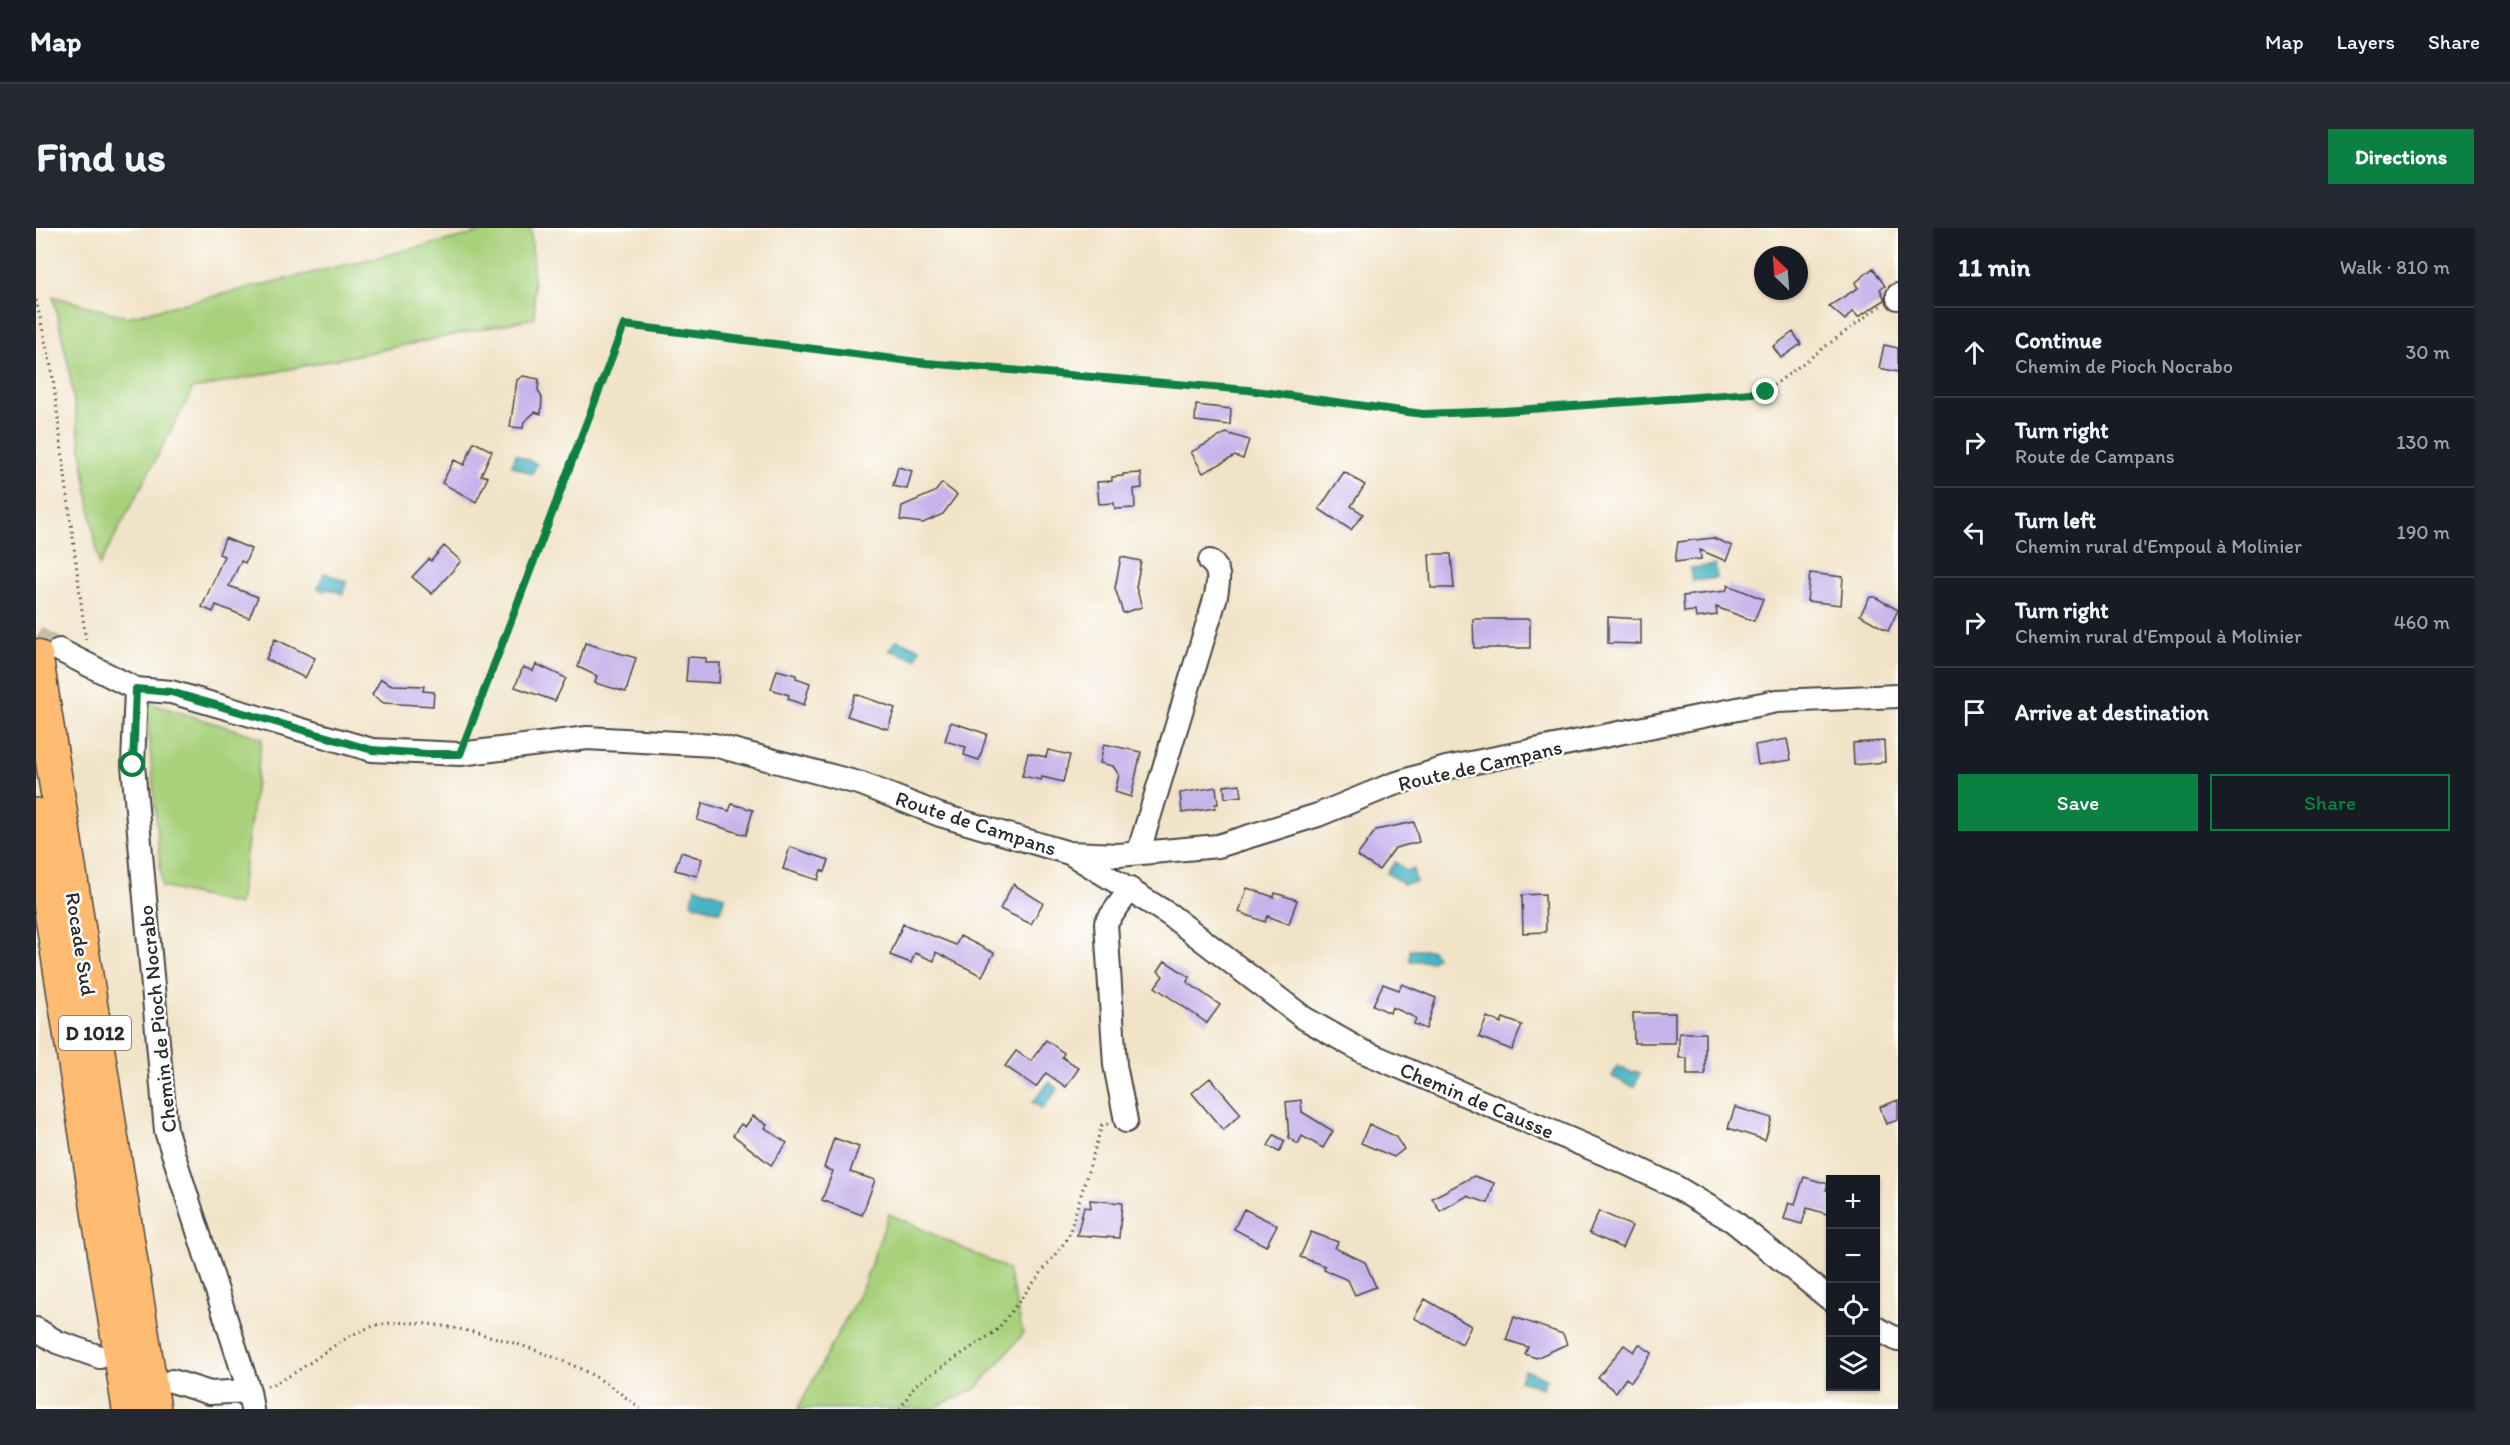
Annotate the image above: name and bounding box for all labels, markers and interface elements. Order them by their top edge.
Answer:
text: Map [30,24,81,58]
text: Map [2265,29,2304,54]
text: Layers [2337,29,2395,54]
text: Share [2428,29,2480,54]
button: Directions [2328,129,2474,184]
text: Find us [36,131,166,182]
north arrow [1754,246,1808,300]
text: 11 min [1958,251,2030,283]
text: Walk · 810 m [2340,255,2450,279]
text: Continue [2015,327,2102,354]
icon: ahead [1958,336,1991,369]
text: 30 m [2405,340,2450,364]
text: Chemin de Pioch Nocrabo [2015,354,2233,378]
route end [1752,378,1778,404]
text: Turn right [2015,417,2109,444]
icon: right [1958,426,1991,459]
text: 130 m [2396,430,2450,454]
text: Route de Campans [2015,444,2175,468]
text: Turn left [2015,507,2096,534]
icon: left [1958,516,1991,549]
text: 190 m [2397,520,2450,544]
text: Chemin rural d'Empoul à Molinier [2015,534,2302,558]
text: Turn right [2015,597,2109,624]
icon: right [1958,606,1991,639]
text: 460 m [2394,610,2450,634]
text: Chemin rural d'Empoul à Molinier [2015,624,2302,648]
icon: arrive [1958,696,1991,729]
text: Arrive at destination [2015,699,2209,726]
street label: Route de Campans [1396,734,1564,796]
route start [119,751,145,777]
button: Save [1958,774,2198,831]
button: Share [2210,774,2450,831]
street label: Route de Campans [892,785,1060,861]
street label: Rocade Sud [60,890,102,998]
street label: Chemin de Pioch Nocrabo [133,904,181,1134]
road number: D 1012 [59,1016,131,1050]
street label: Chemin de Causse [1396,1056,1558,1144]
map controls [1826,1175,1880,1391]
button: + [1826,1175,1880,1229]
button: − [1826,1229,1880,1283]
button: locate [1826,1283,1880,1337]
button: layers [1826,1337,1880,1391]

